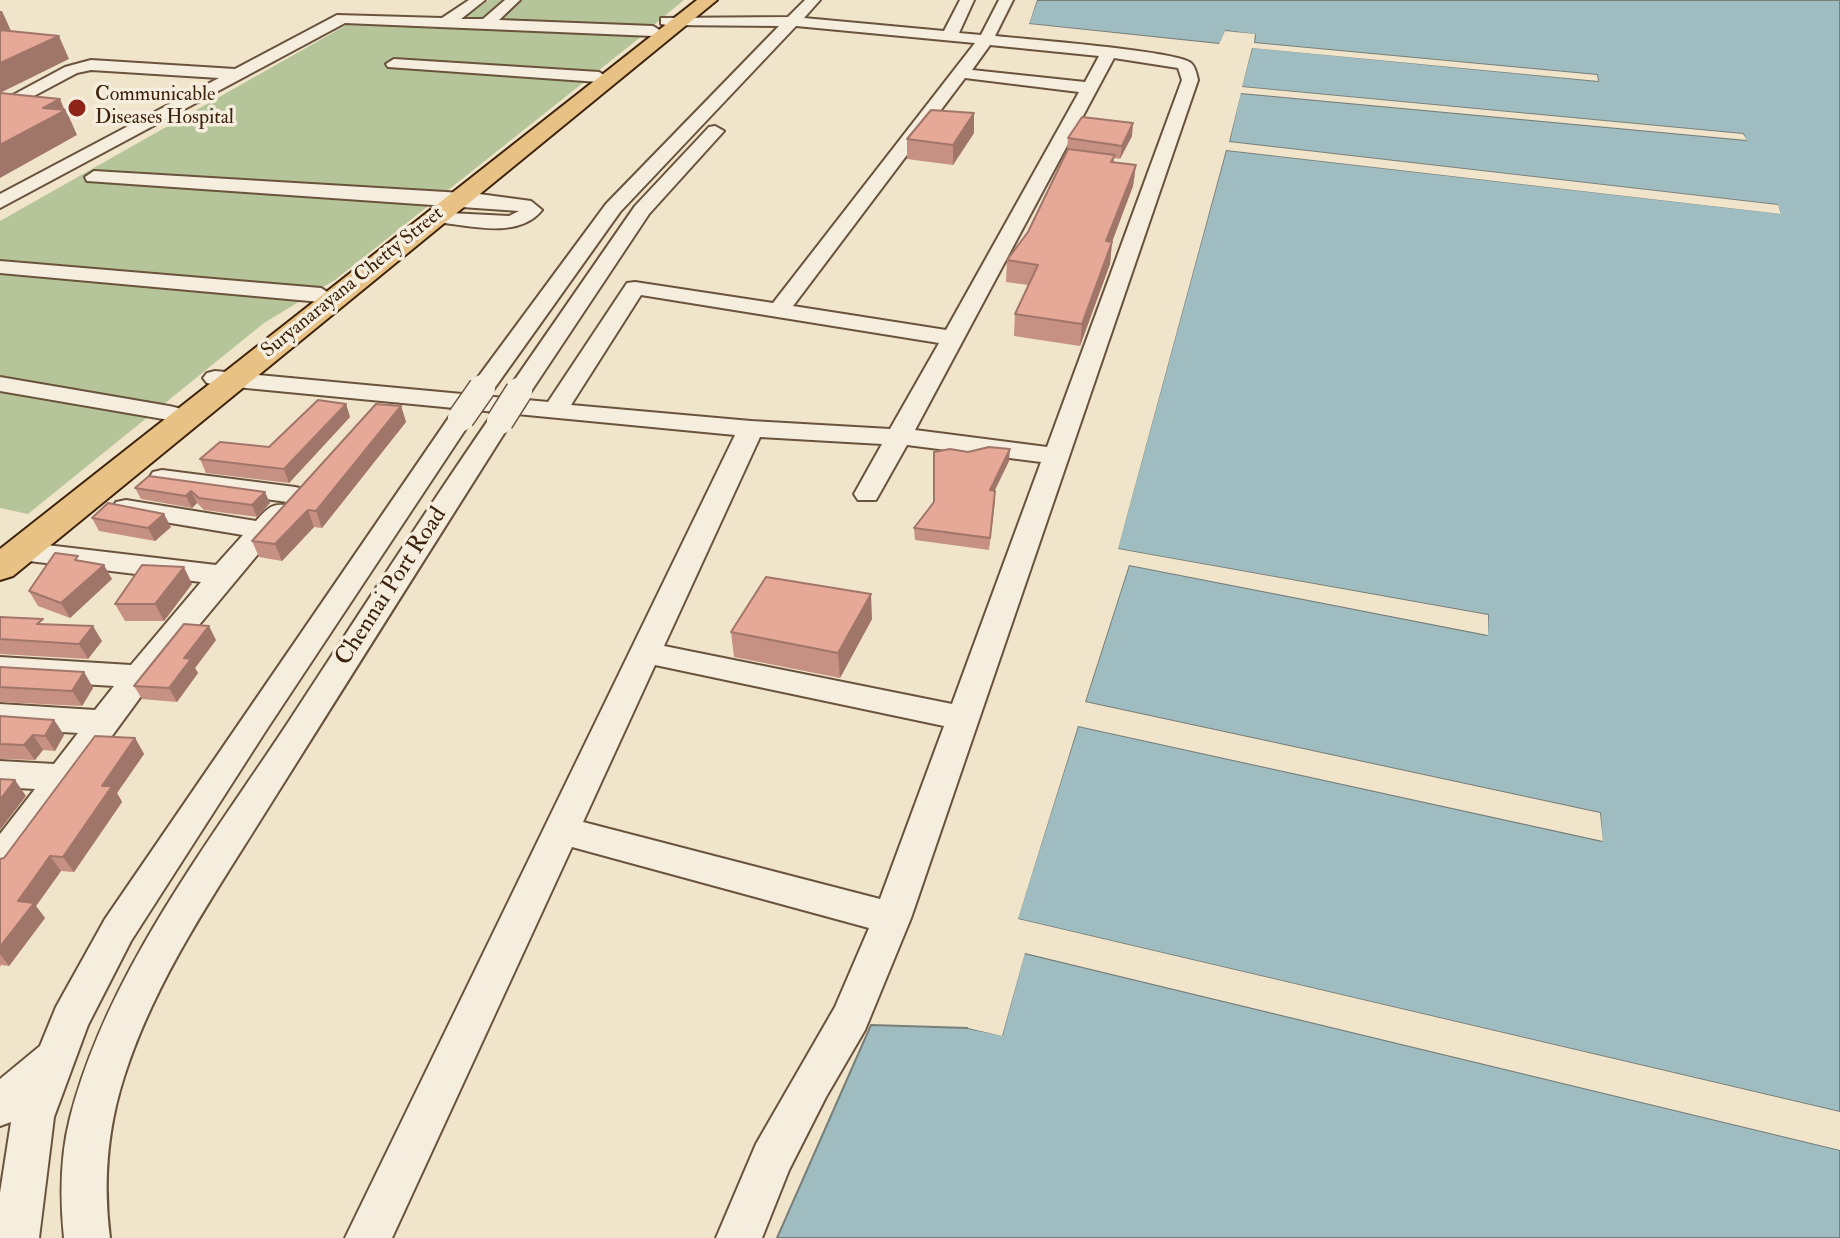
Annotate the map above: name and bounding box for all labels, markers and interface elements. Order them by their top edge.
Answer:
place label: Communicable Diseases Hospital [95,84,234,131]
marker: Communicable Diseases Hospital [66,97,88,119]
street label: Suryanarayana Chetty Street [257,202,449,364]
street label: Chennai Port Road [330,502,454,672]

